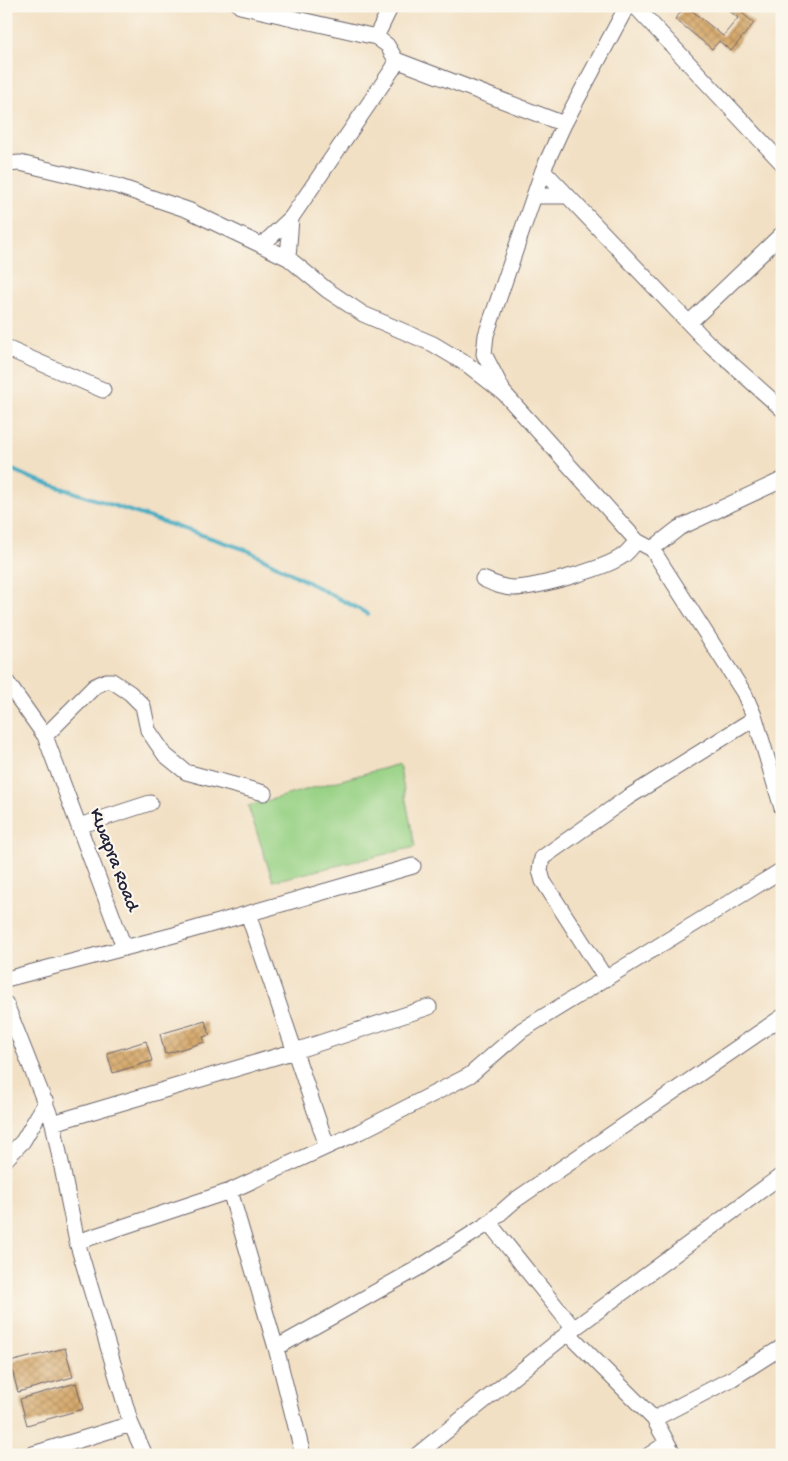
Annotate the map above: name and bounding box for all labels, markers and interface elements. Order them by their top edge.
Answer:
street label: Kwapra Road [83,805,144,916]

